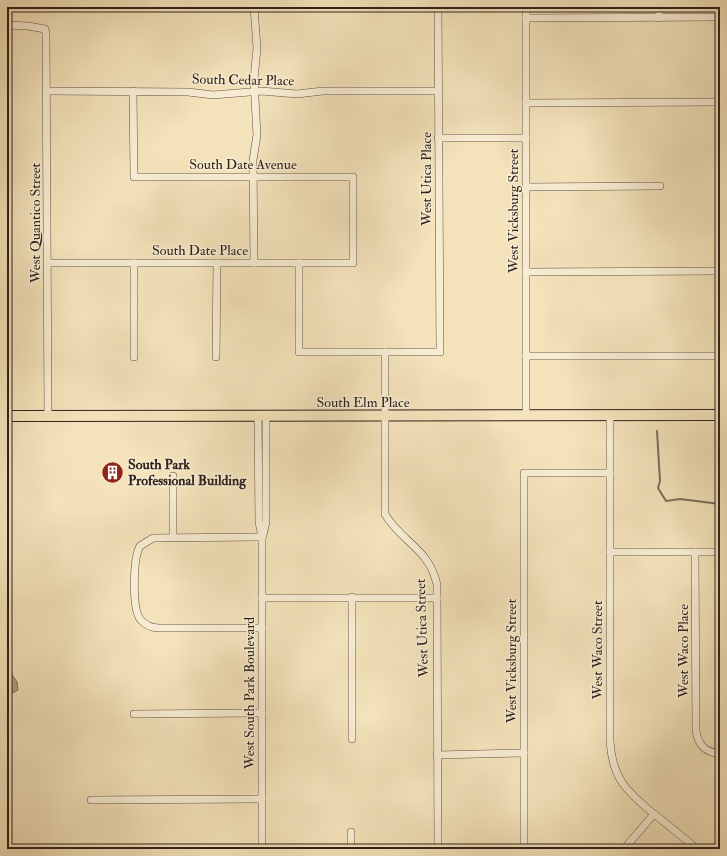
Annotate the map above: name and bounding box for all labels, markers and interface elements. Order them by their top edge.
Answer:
street label: South Cedar Place [192,71,295,89]
street label: West Utica Place [418,132,435,227]
street label: West Vicksburg Street [505,148,522,274]
street label: South Date Avenue [189,156,297,173]
street label: West Quantico Street [27,162,44,284]
street label: South Date Place [152,242,248,259]
street label: South Elm Place [316,394,410,411]
place label: South Park Professional Building [128,456,247,490]
building icon: South Park Professional Building [99,459,125,485]
street label: West Utica Street [412,578,432,679]
street label: West Vicksburg Street [503,598,520,724]
street label: West Waco Street [589,600,606,700]
street label: West Waco Place [675,604,692,699]
street label: West South Park Boulevard [241,617,258,770]

